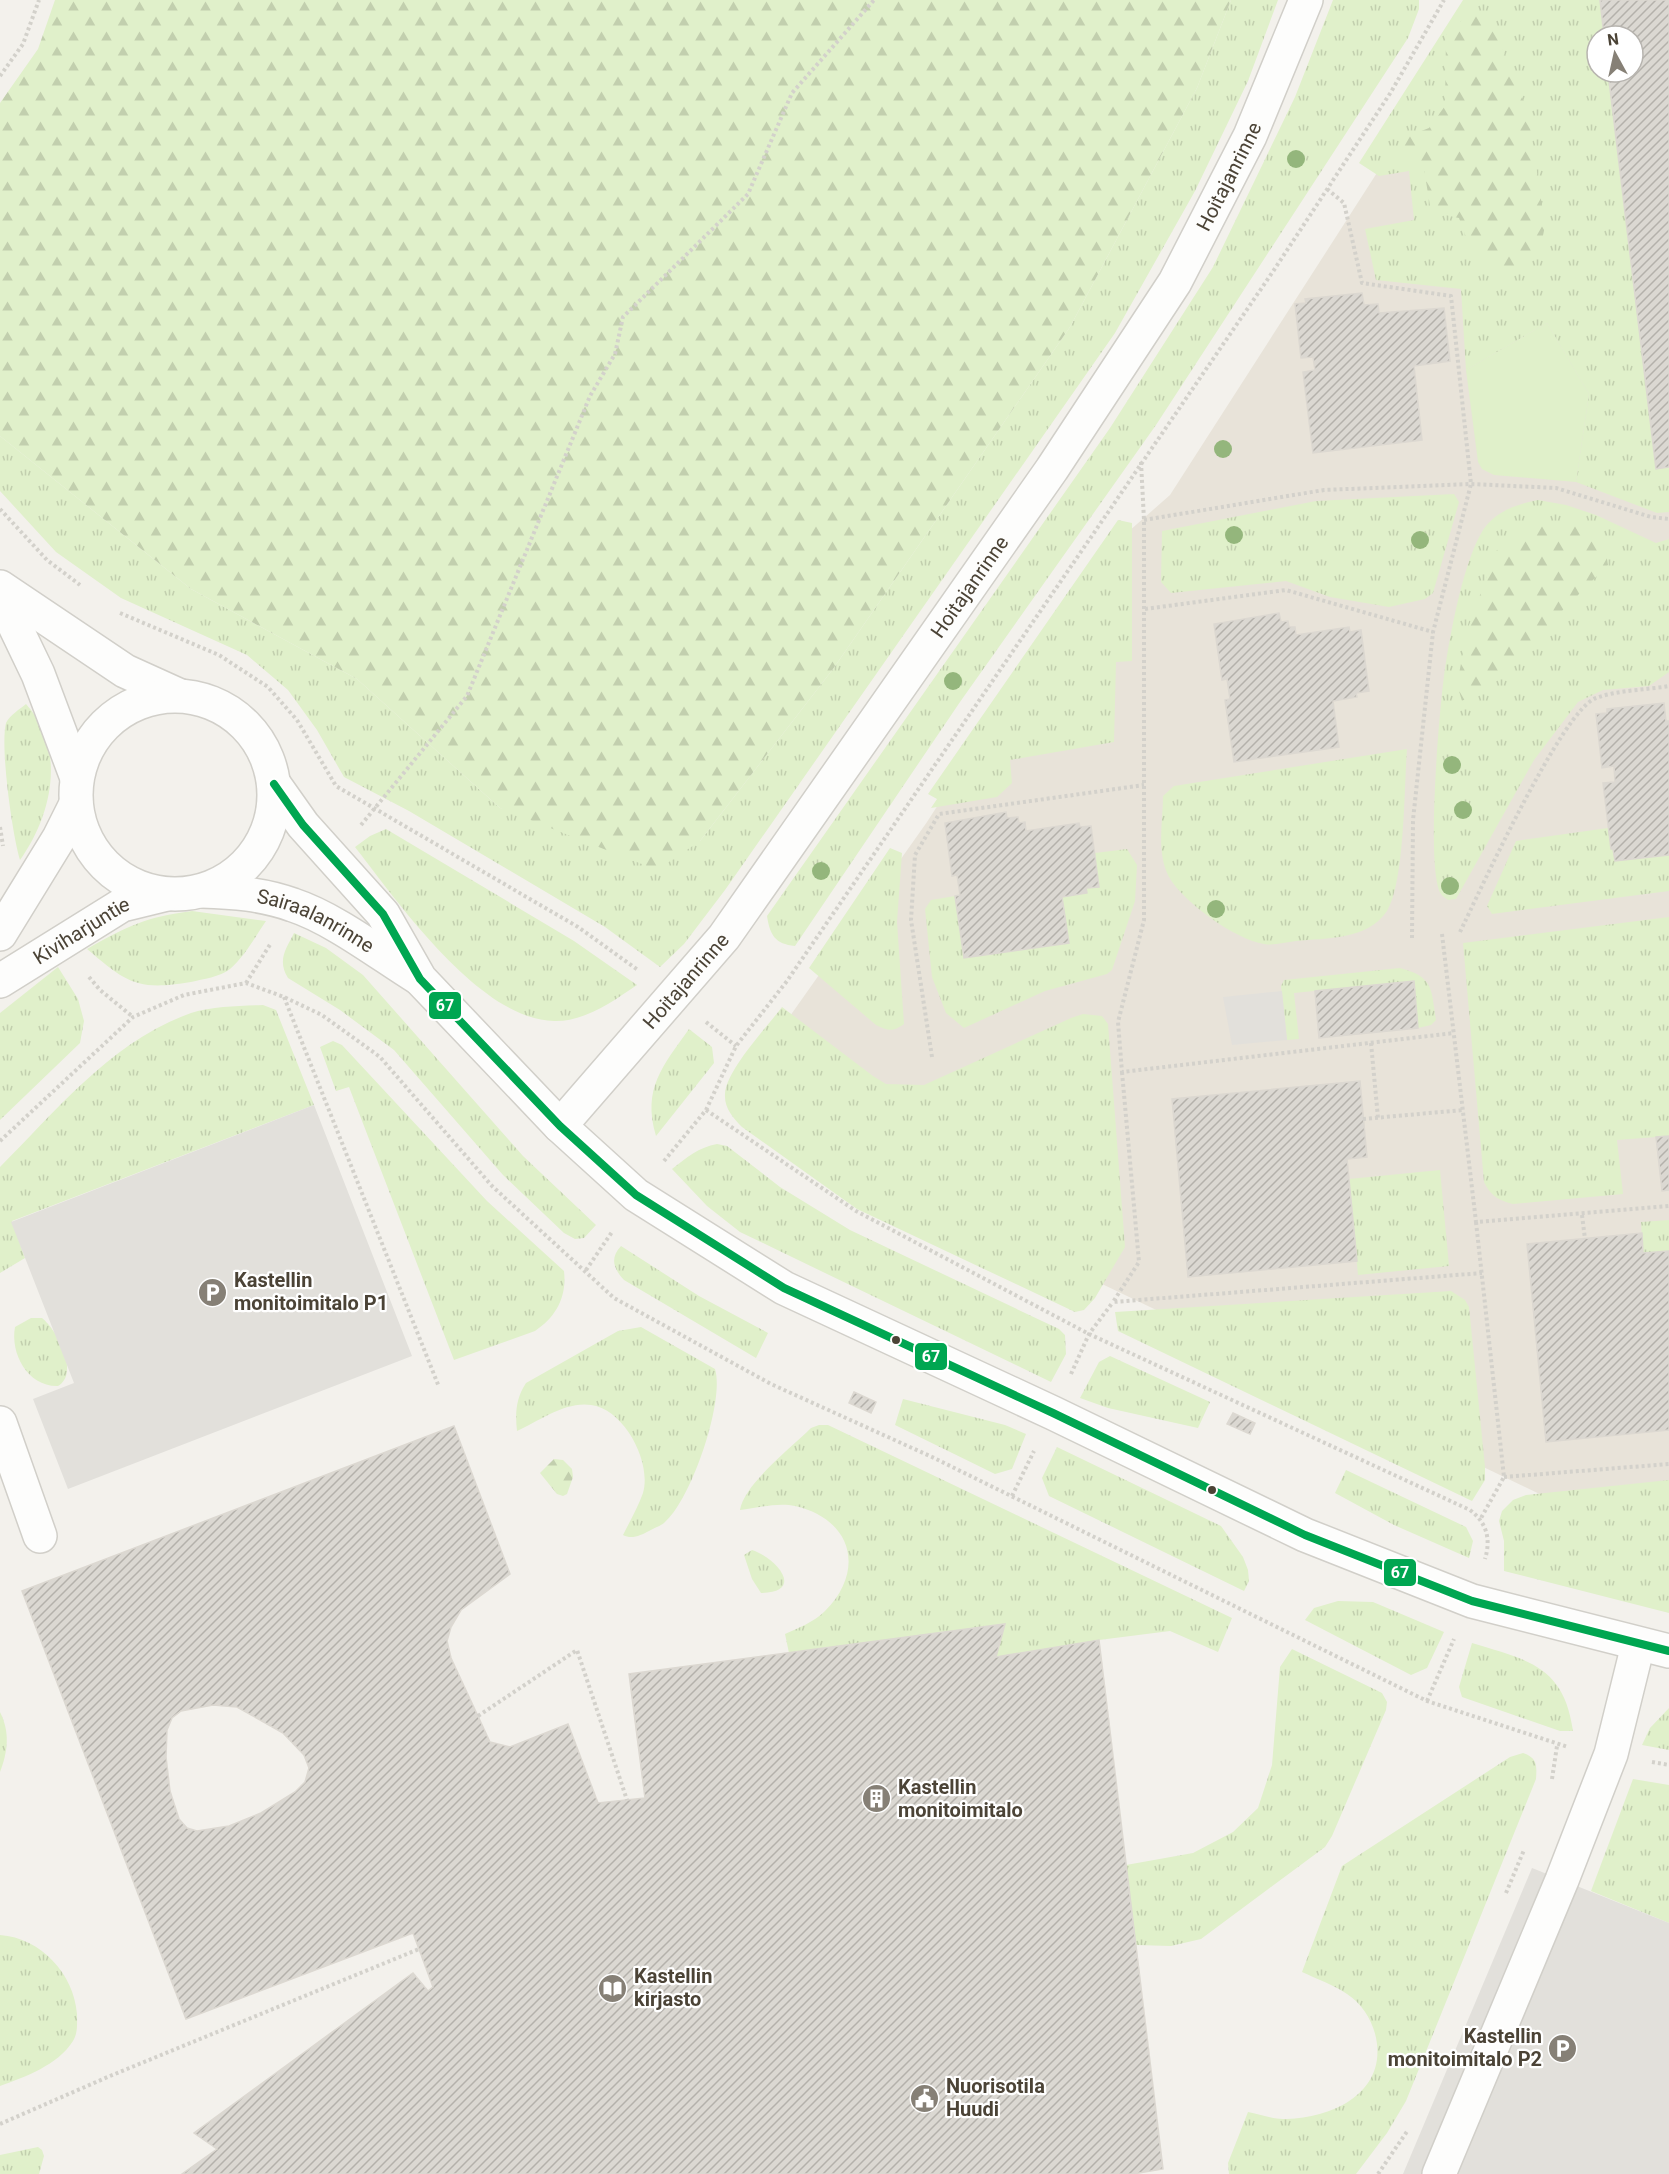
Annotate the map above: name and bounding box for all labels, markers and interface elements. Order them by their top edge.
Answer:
north arrow [1585,24,1645,84]
text: N [1606,29,1620,50]
street label: Hoitajanrinne [1191,119,1266,235]
street label: Hoitajanrinne [926,531,1014,642]
street label: Sairaalanrinne [255,884,379,958]
street label: Kiviharjuntie [29,892,132,969]
street label: Hoitajanrinne [638,928,734,1034]
line badge: 67 [428,991,462,1020]
text: 67 [436,996,454,1015]
place label: Kastellin monitoimitalo P1 [234,1268,388,1315]
parking icon: Kastellin monitoimitalo P1 [197,1276,229,1308]
unlabelled marker [890,1334,902,1346]
line badge: 67 [914,1342,948,1371]
text: 67 [922,1347,940,1366]
unlabelled marker [1206,1484,1218,1496]
line badge: 67 [1383,1558,1417,1587]
text: 67 [1391,1563,1409,1582]
place label: Kastellin monitoimitalo [898,1775,1023,1822]
building icon: Kastellin monitoimitalo [861,1783,893,1815]
place label: Kastellin kirjasto [634,1964,712,2011]
library icon: Kastellin kirjasto [597,1972,629,2004]
place label: Kastellin monitoimitalo P2 [1388,2024,1542,2071]
parking icon: Kastellin monitoimitalo P2 [1547,2032,1579,2064]
place label: Nuorisotila Huudi [946,2074,1045,2121]
public building icon: Nuorisotila Huudi [909,2082,941,2114]

